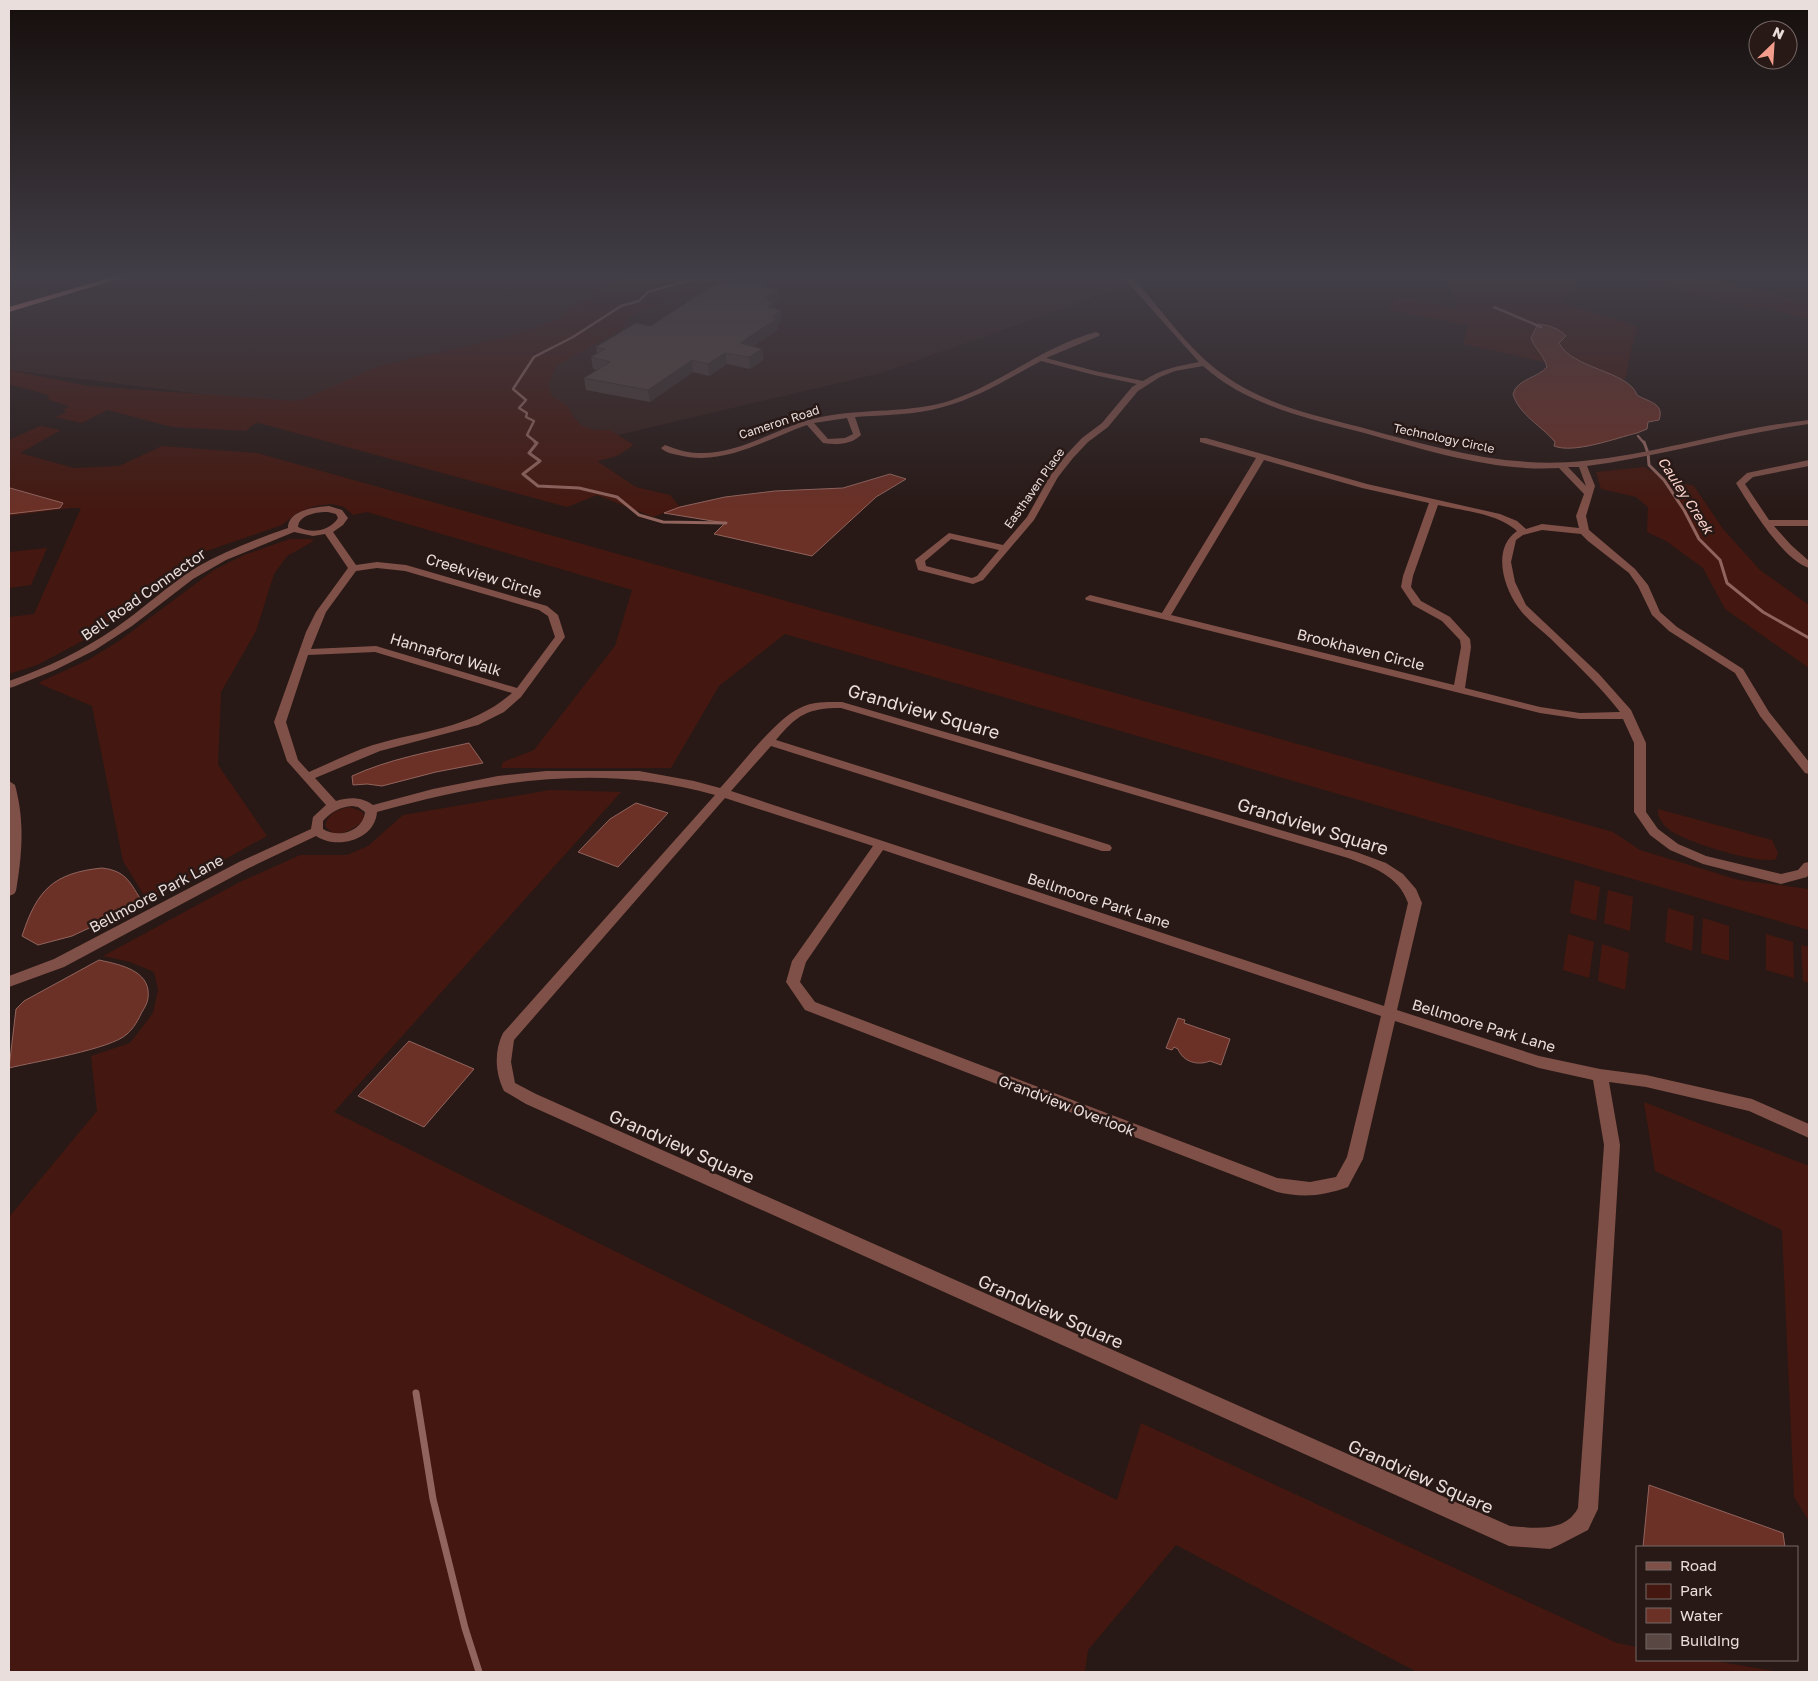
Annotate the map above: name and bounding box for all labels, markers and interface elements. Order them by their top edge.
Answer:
north arrow [1748,20,1798,70]
text: N [1770,23,1787,43]
street label: Cameron Road [737,402,821,442]
street label: Technology Circle [1392,420,1496,456]
street label: Easthaven Place [1001,445,1067,531]
water label: Cauley Creek [1655,453,1718,538]
street label: Bell Road Connector [77,544,209,644]
street label: Creekview Circle [424,549,544,601]
street label: Brookhaven Circle [1295,624,1427,674]
street label: Hannaford Walk [388,629,504,680]
street label: Grandview Square [846,679,1002,743]
street label: Grandview Square [1235,793,1391,859]
street label: Bellmoore Park Lane [86,850,226,936]
street label: Bellmoore Park Lane [1025,868,1173,932]
street label: Bellmoore Park Lane [1410,995,1558,1055]
street label: Grandview Overlook [996,1071,1138,1140]
street label: Grandview Square [606,1104,758,1188]
street label: Grandview Square [975,1269,1127,1353]
street label: Grandview Square [1345,1434,1497,1518]
legend [1636,1546,1798,1661]
text: Road [1680,1556,1717,1574]
text: Park [1680,1581,1713,1599]
text: Water [1680,1606,1723,1624]
text: Building [1680,1631,1740,1649]

